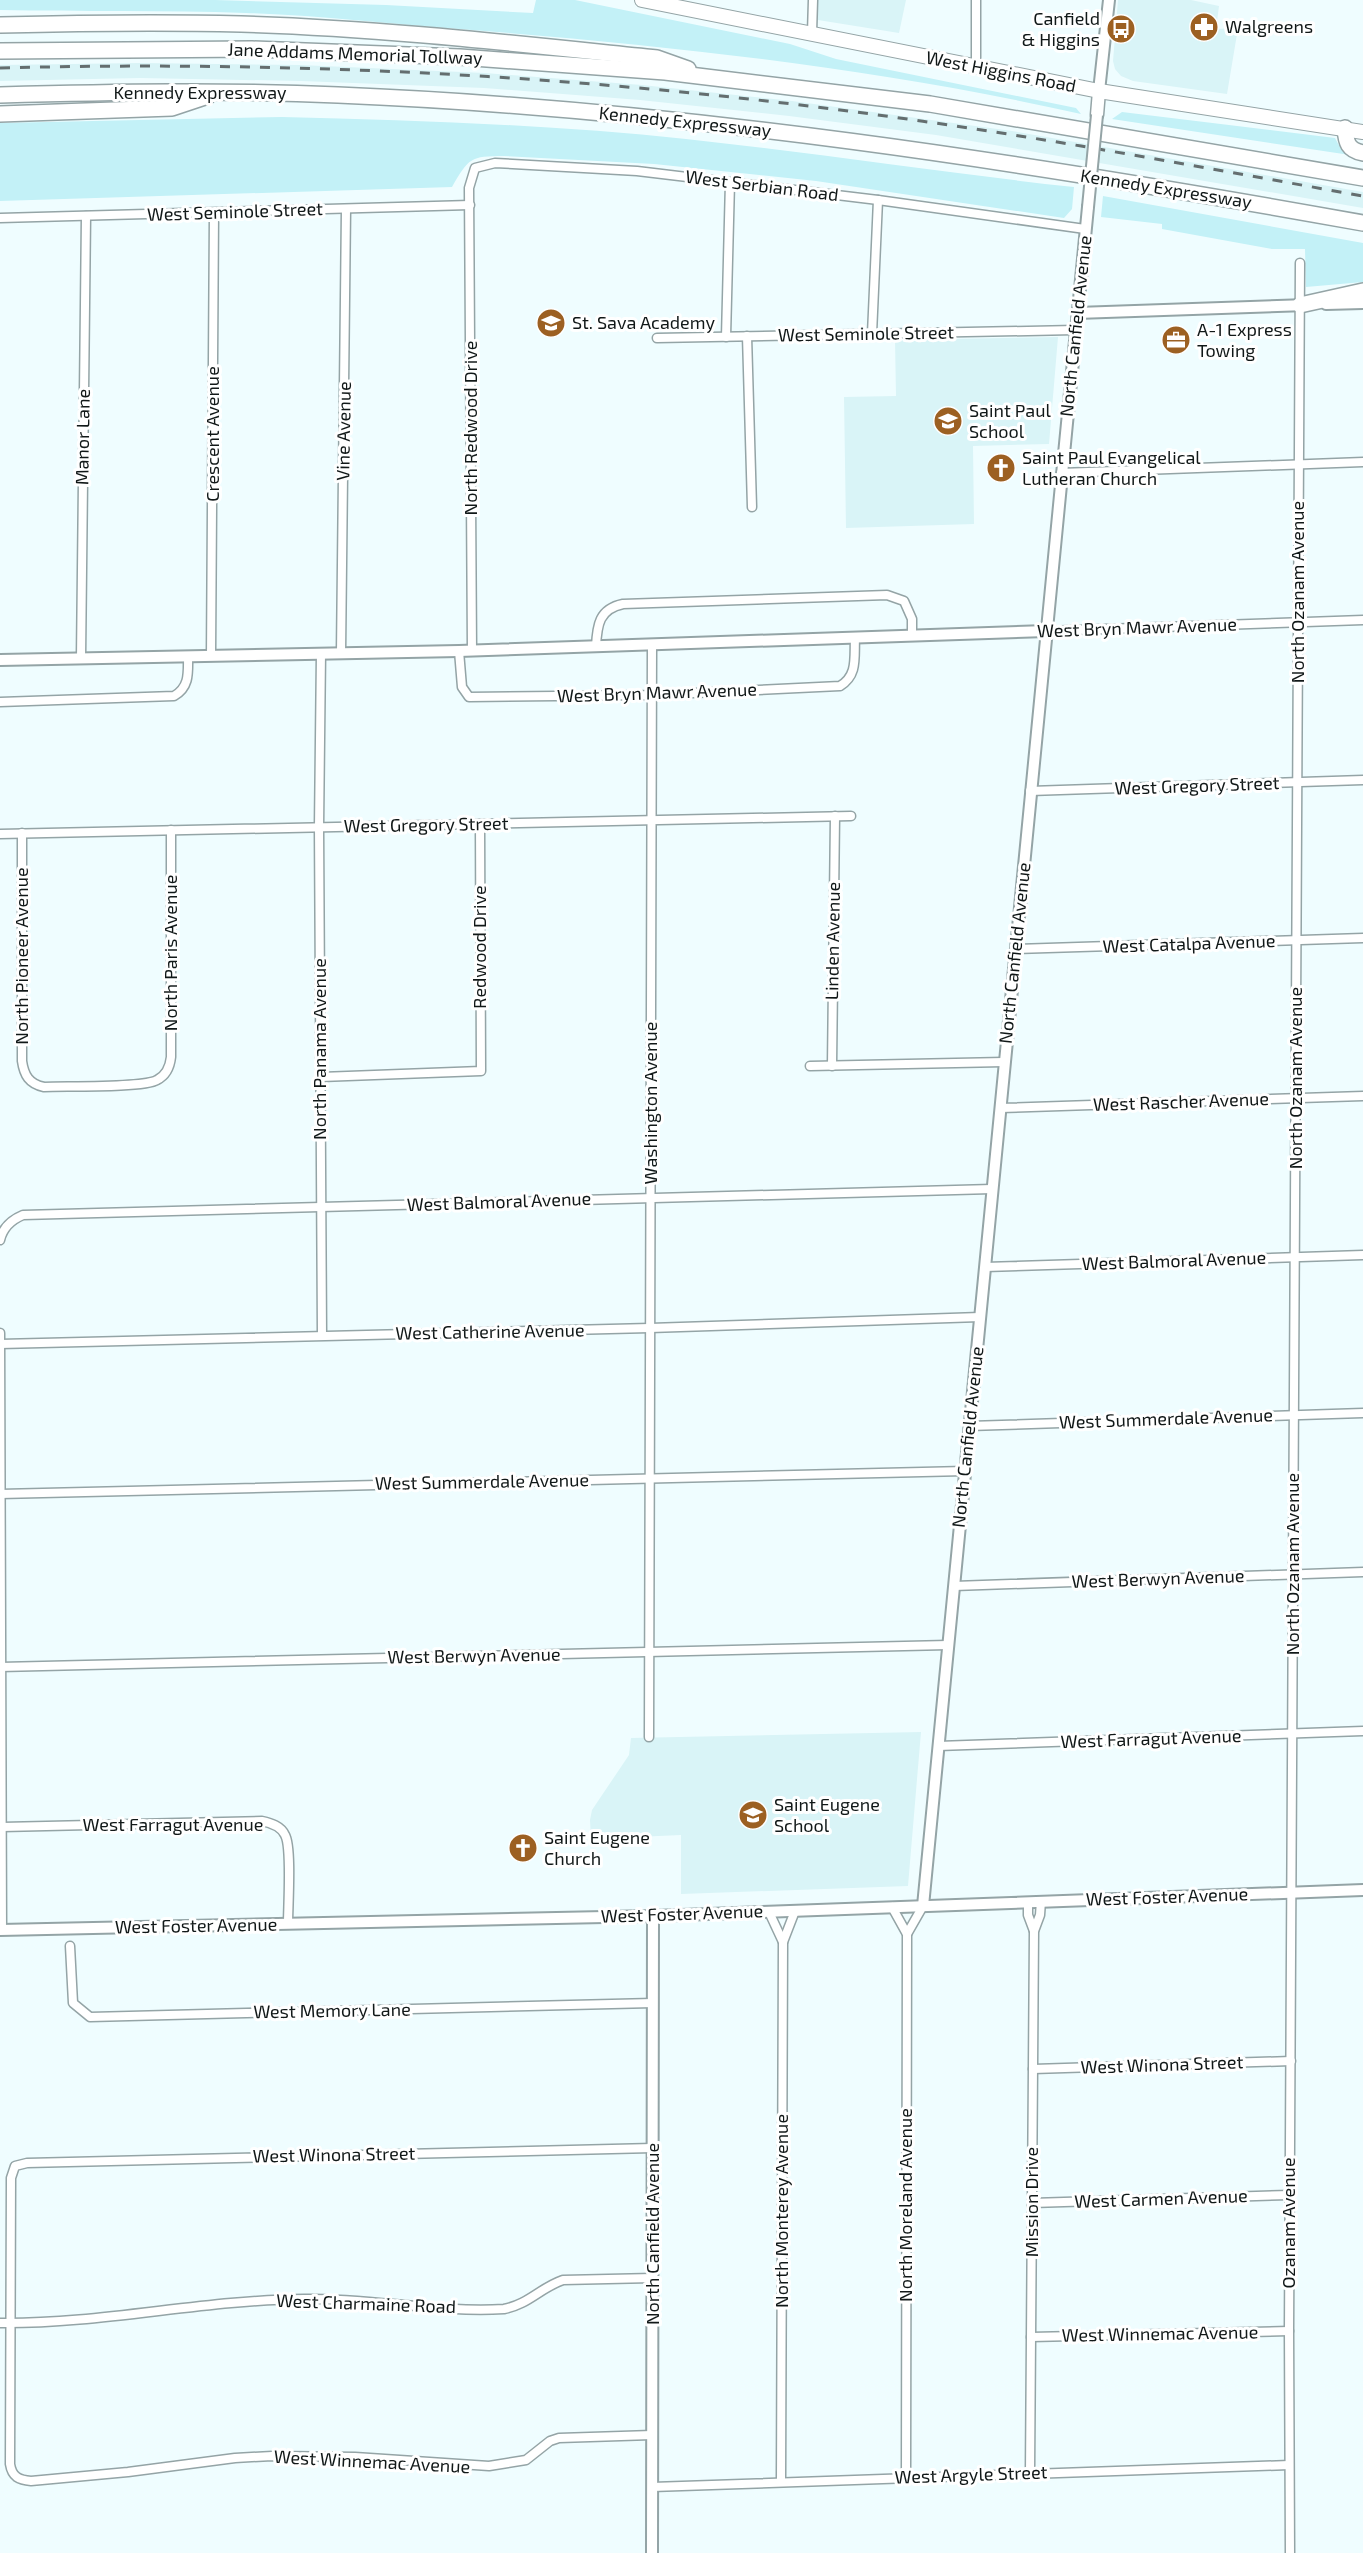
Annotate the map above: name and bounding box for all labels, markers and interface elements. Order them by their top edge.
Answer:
place label: Canfield & Higgins [1021,7,1100,50]
pharmacy icon: Walgreens [1188,11,1220,43]
bus stop icon: Canfield & Higgins [1105,13,1137,45]
place label: Walgreens [1225,15,1313,37]
street label: Jane Addams Memorial Tollway [227,38,483,68]
street label: West Higgins Road [924,46,1078,96]
street label: Kennedy Expressway [113,81,287,103]
street label: Kennedy Expressway [598,101,773,141]
street label: Kennedy Expressway [1079,164,1254,213]
street label: West Serbian Road [684,165,840,205]
street label: West Seminole Street [147,197,324,225]
street label: North Canfield Avenue [1055,234,1095,418]
school or university icon: St. Sava Academy [535,307,567,339]
place label: St. Sava Academy [572,311,716,333]
place label: A-1 Express Towing [1197,318,1292,361]
street label: West Seminole Street [778,320,954,346]
office icon: A-1 Express Towing [1160,324,1192,356]
street label: North Redwood Drive [459,341,481,515]
street label: Crescent Avenue [201,366,223,502]
street label: Vine Avenue [331,381,355,481]
street label: Manor Lane [70,389,94,485]
place label: Saint Paul School [969,399,1051,442]
school or university icon: Saint Paul School [932,405,964,437]
place label: Saint Paul Evangelical Lutheran Church [1022,446,1201,489]
church icon: Saint Paul Evangelical Lutheran Church [985,452,1017,484]
street label: North Ozanam Avenue [1286,501,1308,683]
street label: West Bryn Mawr Avenue [1037,613,1237,641]
street label: West Bryn Mawr Avenue [557,678,757,706]
street label: West Gregory Street [1114,771,1280,799]
street label: West Gregory Street [343,812,509,836]
street label: North Canfield Avenue [994,861,1034,1045]
street label: North Pioneer Avenue [10,867,32,1045]
street label: North Paris Avenue [159,875,181,1031]
street label: Linden Avenue [820,882,844,1000]
street label: Redwood Drive [468,885,490,1009]
street label: West Catalpa Avenue [1102,929,1276,957]
street label: North Panama Avenue [308,958,330,1140]
street label: North Ozanam Avenue [1284,987,1306,1169]
street label: Washington Avenue [639,1022,661,1184]
street label: West Rascher Avenue [1093,1087,1269,1115]
street label: West Balmoral Avenue [406,1187,592,1215]
street label: West Balmoral Avenue [1081,1246,1267,1274]
street label: West Catherine Avenue [395,1318,585,1344]
street label: North Canfield Avenue [947,1345,987,1529]
street label: West Summerdale Avenue [1059,1403,1273,1433]
street label: West Summerdale Avenue [375,1468,589,1494]
street label: North Ozanam Avenue [1281,1473,1303,1655]
street label: West Berwyn Avenue [1071,1564,1245,1592]
street label: West Berwyn Avenue [387,1642,561,1668]
street label: West Farragut Avenue [1060,1724,1242,1752]
place label: Saint Eugene School [774,1793,880,1836]
school or university icon: Saint Eugene School [737,1799,769,1831]
street label: West Farragut Avenue [83,1813,263,1835]
place label: Saint Eugene Church [544,1826,650,1869]
church icon: Saint Eugene Church [507,1832,539,1864]
street label: West Foster Avenue [1085,1882,1249,1910]
street label: West Foster Avenue [600,1899,764,1927]
street label: West Foster Avenue [115,1913,277,1937]
street label: West Memory Lane [253,1998,411,2022]
street label: West Winona Street [1080,2050,1244,2078]
street label: North Moreland Avenue [894,2108,916,2302]
street label: North Monterey Avenue [770,2114,792,2308]
street label: West Winona Street [252,2142,416,2166]
street label: North Canfield Avenue [641,2143,663,2325]
street label: Mission Drive [1020,2147,1042,2257]
street label: Ozanam Avenue [1277,2157,1299,2289]
street label: West Carmen Avenue [1074,2184,1248,2212]
street label: West Charmaine Road [276,2289,456,2317]
street label: West Winnemac Avenue [1061,2320,1258,2346]
street label: West Winnemac Avenue [273,2445,471,2477]
street label: West Argyle Street [894,2460,1048,2488]

